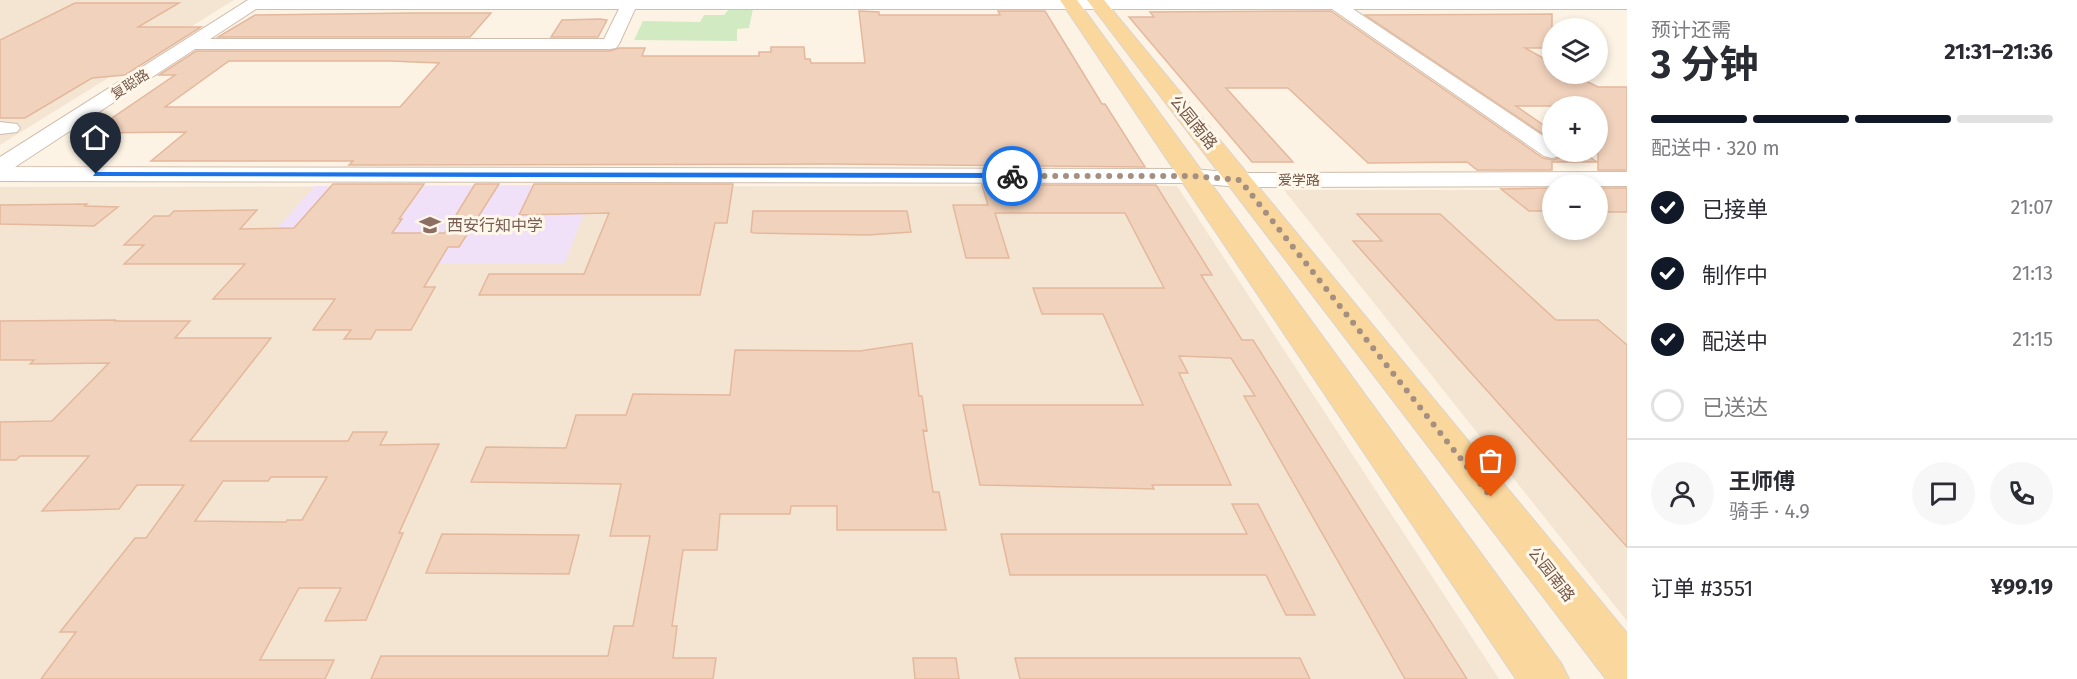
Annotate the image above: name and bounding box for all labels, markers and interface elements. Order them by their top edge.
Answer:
map controls [1542,18,1608,240]
button: layers [1542,18,1608,84]
text: 预计还需 [1651,18,1731,42]
text: 21:31–21:36 [1944,38,2053,65]
text: 3 分钟 [1651,42,1759,88]
street label: 复聪路 [108,66,153,103]
street label: 公园南路 [1166,91,1221,153]
button: + [1542,96,1608,162]
pin [70,112,121,174]
icon: home [79,121,112,154]
text: 配送中 · 320 m [1651,136,1780,160]
courier [982,146,1042,206]
icon: bike [996,160,1029,193]
street label: 爱学路 [1278,172,1320,189]
button: − [1542,174,1608,240]
icon: check [1651,191,1684,224]
text: 21:07 [2011,195,2053,219]
text: 已接单 [1702,196,1768,223]
school or university icon: 西安行知中学 [418,213,442,237]
place label: 西安行知中学 [447,216,543,235]
icon: check [1651,257,1684,290]
text: 21:13 [2012,261,2053,285]
text: 制作中 [1702,262,1768,289]
icon: check [1651,323,1684,356]
text: 21:15 [2012,327,2053,351]
text: 配送中 [1702,328,1768,355]
text: 已送达 [1702,394,1768,421]
pin [1465,435,1516,497]
icon: bag [1474,444,1507,477]
button: person [1651,462,1714,525]
button: chat [1912,462,1975,525]
button: phone [1990,462,2053,525]
text: 王师傅 [1729,468,1795,495]
text: 骑手 · 4.9 [1729,499,1810,523]
street label: 公园南路 [1524,543,1579,605]
text: ¥99.19 [1991,573,2053,600]
text: 订单 #3551 [1651,575,1753,602]

